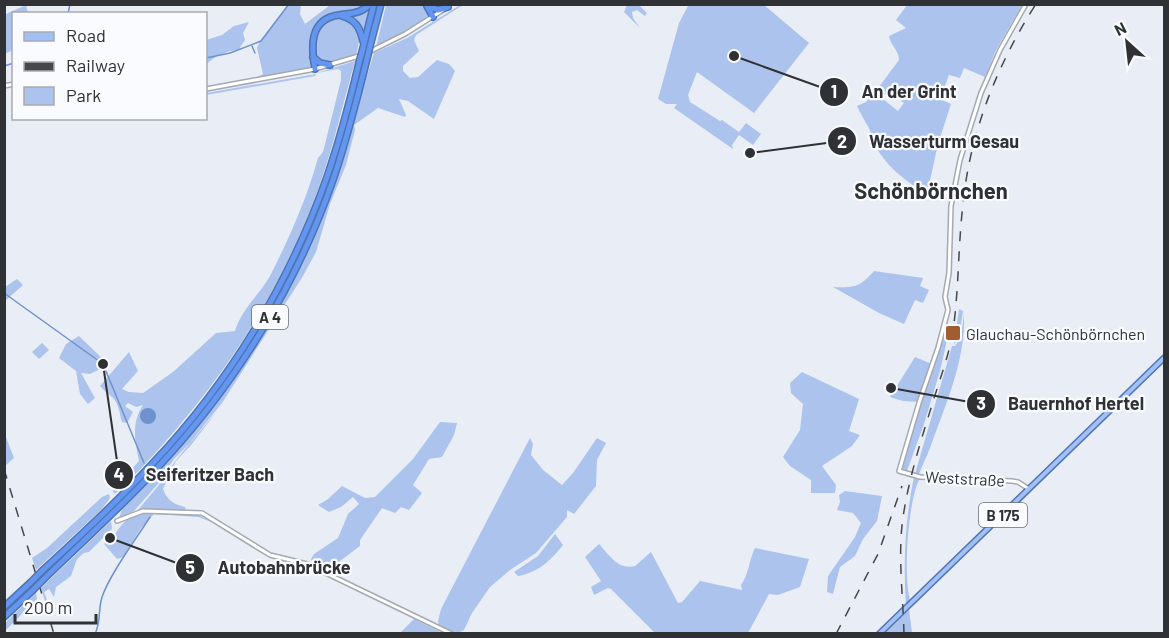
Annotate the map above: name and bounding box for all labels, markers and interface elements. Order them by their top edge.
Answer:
legend [12,12,207,120]
north arrow [1097,12,1157,72]
text: N [1111,17,1129,39]
text: Road [66,24,106,46]
text: Railway [66,54,125,76]
callout: An der Grint [819,74,968,110]
text: 1 [831,80,837,102]
text: An der Grint [861,80,957,102]
text: Park [66,84,101,106]
callout: Wasserturm Gesau [827,123,1031,159]
text: 2 [837,130,847,152]
text: Wasserturm Gesau [869,130,1019,152]
district label: Schönbörnchen [854,177,1008,203]
road number: A 4 [252,305,288,329]
marker: Glauchau-Schönbörnchen [944,324,962,342]
place label: Glauchau-Schönbörnchen [966,324,1145,343]
callout: Bauernhof Hertel [966,386,1156,422]
text: 3 [976,392,986,414]
text: Bauernhof Hertel [1008,392,1144,414]
callout: Seiferitzer Bach [104,457,286,493]
text: 4 [114,463,125,485]
text: Seiferitzer Bach [146,463,274,485]
street label: Weststraße [925,466,1005,490]
road number: B 175 [979,503,1027,527]
callout: Autobahnbrücke [175,550,362,586]
text: 5 [185,556,195,578]
text: Autobahnbrücke [217,556,351,578]
scale bar [15,587,96,625]
text: 200 m [24,596,72,618]

